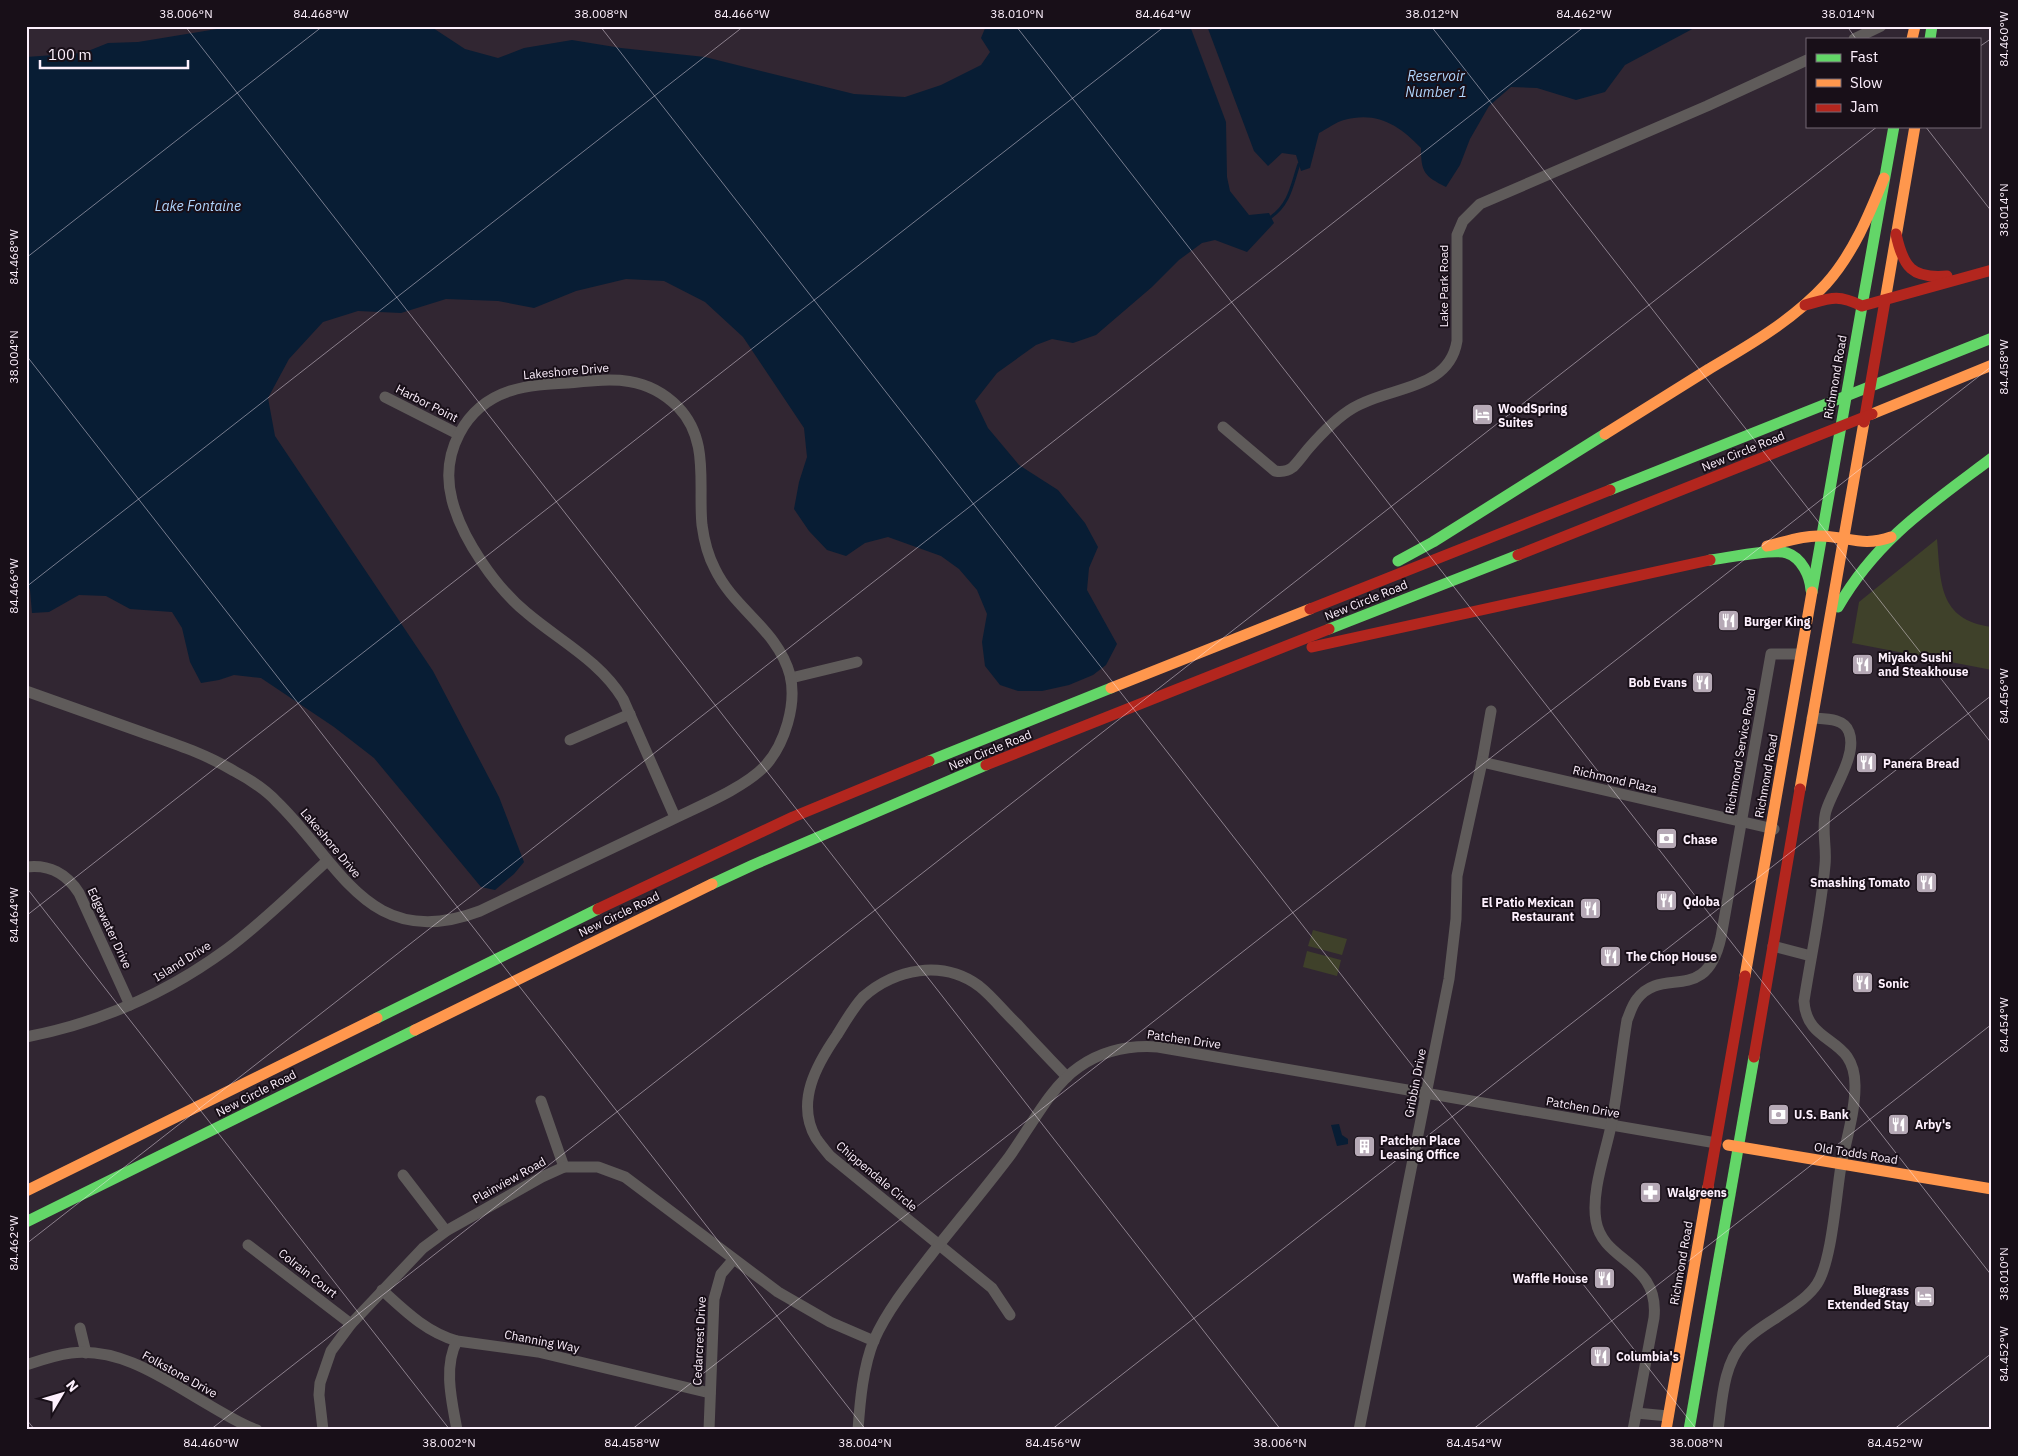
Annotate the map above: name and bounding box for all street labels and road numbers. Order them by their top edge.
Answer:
street label: Lake Park Road [1436,245,1451,327]
street label: Richmond Road [1820,334,1850,420]
street label: Lakeshore Drive [522,360,610,382]
street label: Harbor Point [393,381,461,425]
street label: New Circle Road [1699,428,1787,474]
street label: New Circle Road [1322,577,1410,623]
street label: Richmond Service Road [1722,687,1758,815]
street label: New Circle Road [946,727,1034,773]
street label: Richmond Road [1751,733,1781,819]
street label: Richmond Plaza [1571,762,1659,796]
street label: Lakeshore Drive [298,805,365,881]
street label: Edgewater Drive [85,885,136,971]
street label: New Circle Road [576,888,662,940]
street label: Island Drive [151,937,214,985]
street label: Patchen Drive [1146,1026,1222,1052]
street label: Gribbin Drive [1401,1047,1429,1119]
street label: New Circle Road [213,1066,299,1120]
street label: Patchen Drive [1545,1093,1621,1121]
street label: Chippendale Circle [833,1138,921,1215]
street label: Old Todds Road [1813,1139,1899,1167]
street label: Plainview Road [470,1154,548,1206]
street label: Richmond Road [1666,1220,1696,1306]
street label: Colrain Court [276,1245,340,1301]
street label: Cedarcrest Drive [689,1296,709,1386]
street label: Channing Way [503,1326,581,1356]
street label: Folkstone Drive [140,1347,220,1401]

